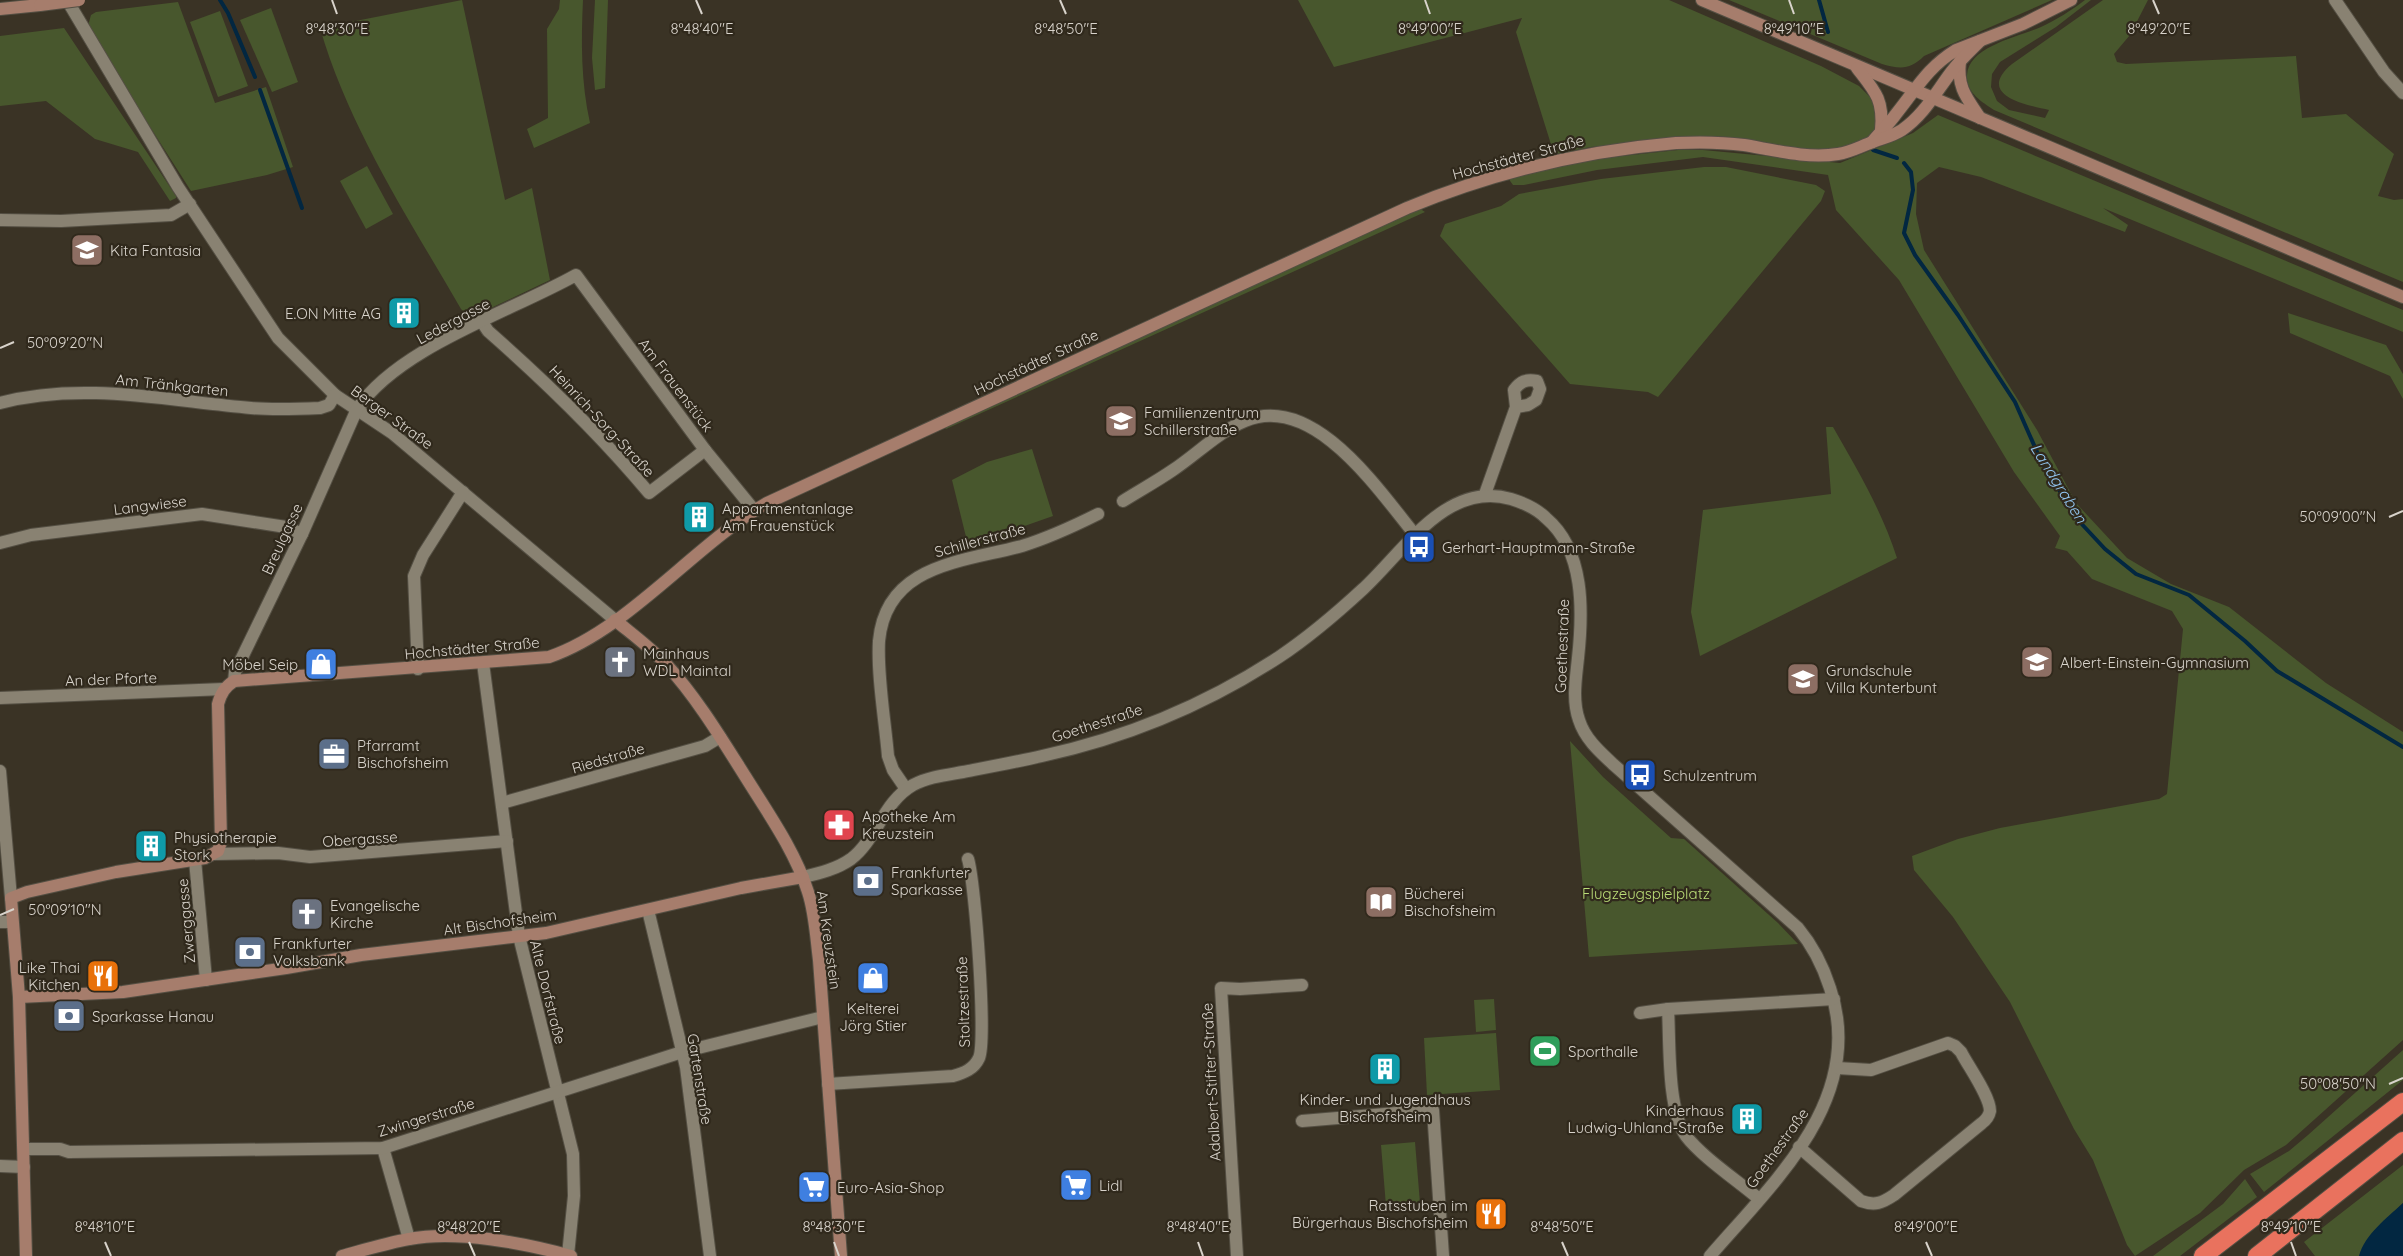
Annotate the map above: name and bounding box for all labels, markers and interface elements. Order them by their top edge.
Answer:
text: 8°48'30"E [305,19,369,38]
text: 8°48'40"E [670,19,734,38]
text: 8°48'50"E [1034,19,1098,38]
text: 8°49'00"E [1398,19,1462,38]
text: 8°49'10"E [1764,19,1824,38]
text: 8°49'20"E [2127,19,2191,38]
street label: Hochstädter Straße [1450,130,1586,184]
school or university icon: Kita Fantasia [69,232,105,268]
place label: Kita Fantasia [110,241,201,260]
street label: Ledergasse [413,294,493,348]
building icon: E.ON Mitte AG [386,295,422,331]
place label: E.ON Mitte AG [285,304,381,323]
street label: Hochstädter Straße [971,325,1101,399]
text: 50°09'20"N [27,333,103,352]
street label: Am Frauenstück [635,334,717,436]
street label: Heinrich-Sorg-Straße [545,361,659,481]
street label: Am Tränkgarten [115,370,229,400]
street label: Berger Straße [347,381,437,453]
school or university icon: Familienzentrum Schillerstraße [1103,403,1139,439]
place label: Familienzentrum Schillerstraße [1144,403,1259,439]
water label: Landgraben [2026,439,2092,527]
street label: Langwiese [112,491,188,519]
building icon: Appartmentanlage Am Frauenstück [681,499,717,535]
place label: Appartmentanlage Am Frauenstück [722,499,854,535]
street label: Breulgasse [257,500,307,578]
text: 50°09'00"N [2300,507,2376,526]
street label: Schillerstraße [932,519,1028,561]
bus stop icon: Gerhart-Hauptmann-Straße [1401,529,1437,565]
place label: Gerhart-Hauptmann-Straße [1442,538,1635,557]
street label: Goethestraße [1551,598,1573,694]
street label: Hochstädter Straße [404,633,540,663]
church icon: Mainhaus WDL Maintal [602,644,638,680]
place label: Mainhaus WDL Maintal [643,644,731,680]
school or university icon: Albert-Einstein-Gymnasium [2019,644,2055,680]
shop icon: Möbel Seip [303,646,339,682]
place label: Albert-Einstein-Gymnasium [2060,653,2249,672]
place label: Möbel Seip [222,655,298,674]
school or university icon: Grundschule Villa Kunterbunt [1785,661,1821,697]
place label: Grundschule Villa Kunterbunt [1826,661,1937,697]
street label: An der Pforte [65,668,157,690]
street label: Goethestraße [1049,699,1145,747]
office icon: Pfarramt Bischofsheim [316,736,352,772]
place label: Pfarramt Bischofsheim [357,736,449,772]
street label: Riedstraße [569,739,647,777]
bus stop icon: Schulzentrum [1622,757,1658,793]
place label: Schulzentrum [1663,766,1757,785]
pharmacy icon: Apotheke Am Kreuzstein [821,807,857,843]
place label: Apotheke Am Kreuzstein [862,807,956,843]
street label: Obergasse [322,827,398,851]
building icon: Physiotherapie Stork [133,828,169,864]
place label: Physiotherapie Stork [174,828,277,864]
bank icon: Frankfurter Sparkasse [850,863,886,899]
place label: Frankfurter Sparkasse [891,863,970,899]
street label: Zwerggasse [173,878,199,964]
library icon: Bücherei Bischofsheim [1363,884,1399,920]
place label: Bücherei Bischofsheim [1404,884,1496,920]
park label: Flugzeugspielplatz [1582,884,1710,903]
street label: Am Kreuzstein [813,889,845,991]
church icon: Evangelische Kirche [289,896,325,932]
place label: Evangelische Kirche [330,896,420,932]
text: 50°09'10"N [28,900,102,919]
street label: Alt Bischofsheim [442,905,558,939]
bank icon: Frankfurter Volksbank [232,934,268,970]
place label: Frankfurter Volksbank [273,934,352,970]
street label: Alte Dorfstraße [526,938,570,1046]
street label: Stoltzestraße [952,956,974,1048]
place label: Like Thai Kitchen [19,958,80,994]
restaurant icon: Like Thai Kitchen [85,958,121,994]
shop icon: Kelterei Jörg Stier [855,960,891,996]
bank icon: Sparkasse Hanau [51,998,87,1034]
place label: Kelterei Jörg Stier [839,999,907,1035]
street label: Adalbert-Stifter-Straße [1197,1002,1225,1162]
place label: Sparkasse Hanau [92,1007,214,1026]
street label: Gartenstraße [683,1032,717,1126]
sports icon: Sporthalle [1527,1033,1563,1069]
place label: Sporthalle [1568,1042,1638,1061]
building icon: Kinder- und Jugendhaus Bischofsheim [1367,1051,1403,1087]
text: 50°08'50"N [2300,1074,2376,1093]
place label: Kinder- und Jugendhaus Bischofsheim [1300,1090,1470,1126]
street label: Zwingerstraße [375,1093,477,1141]
place label: Kinderhaus Ludwig-Uhland-Straße [1568,1101,1724,1137]
building icon: Kinderhaus Ludwig-Uhland-Straße [1729,1101,1765,1137]
street label: Goethestraße [1742,1104,1812,1192]
supermarket icon: Lidl [1058,1167,1094,1203]
supermarket icon: Euro-Asia-Shop [796,1169,832,1205]
place label: Lidl [1099,1176,1123,1195]
place label: Euro-Asia-Shop [837,1178,944,1197]
place label: Ratsstuben im Bürgerhaus Bischofsheim [1292,1196,1468,1232]
restaurant icon: Ratsstuben im Bürgerhaus Bischofsheim [1473,1196,1509,1232]
text: 8°48'10"E [75,1217,135,1236]
text: 8°48'20"E [437,1217,501,1236]
text: 8°48'30"E [802,1217,866,1236]
text: 8°48'40"E [1166,1217,1230,1236]
text: 8°48'50"E [1530,1217,1594,1236]
text: 8°49'00"E [1894,1217,1958,1236]
text: 8°49'10"E [2261,1217,2321,1236]

